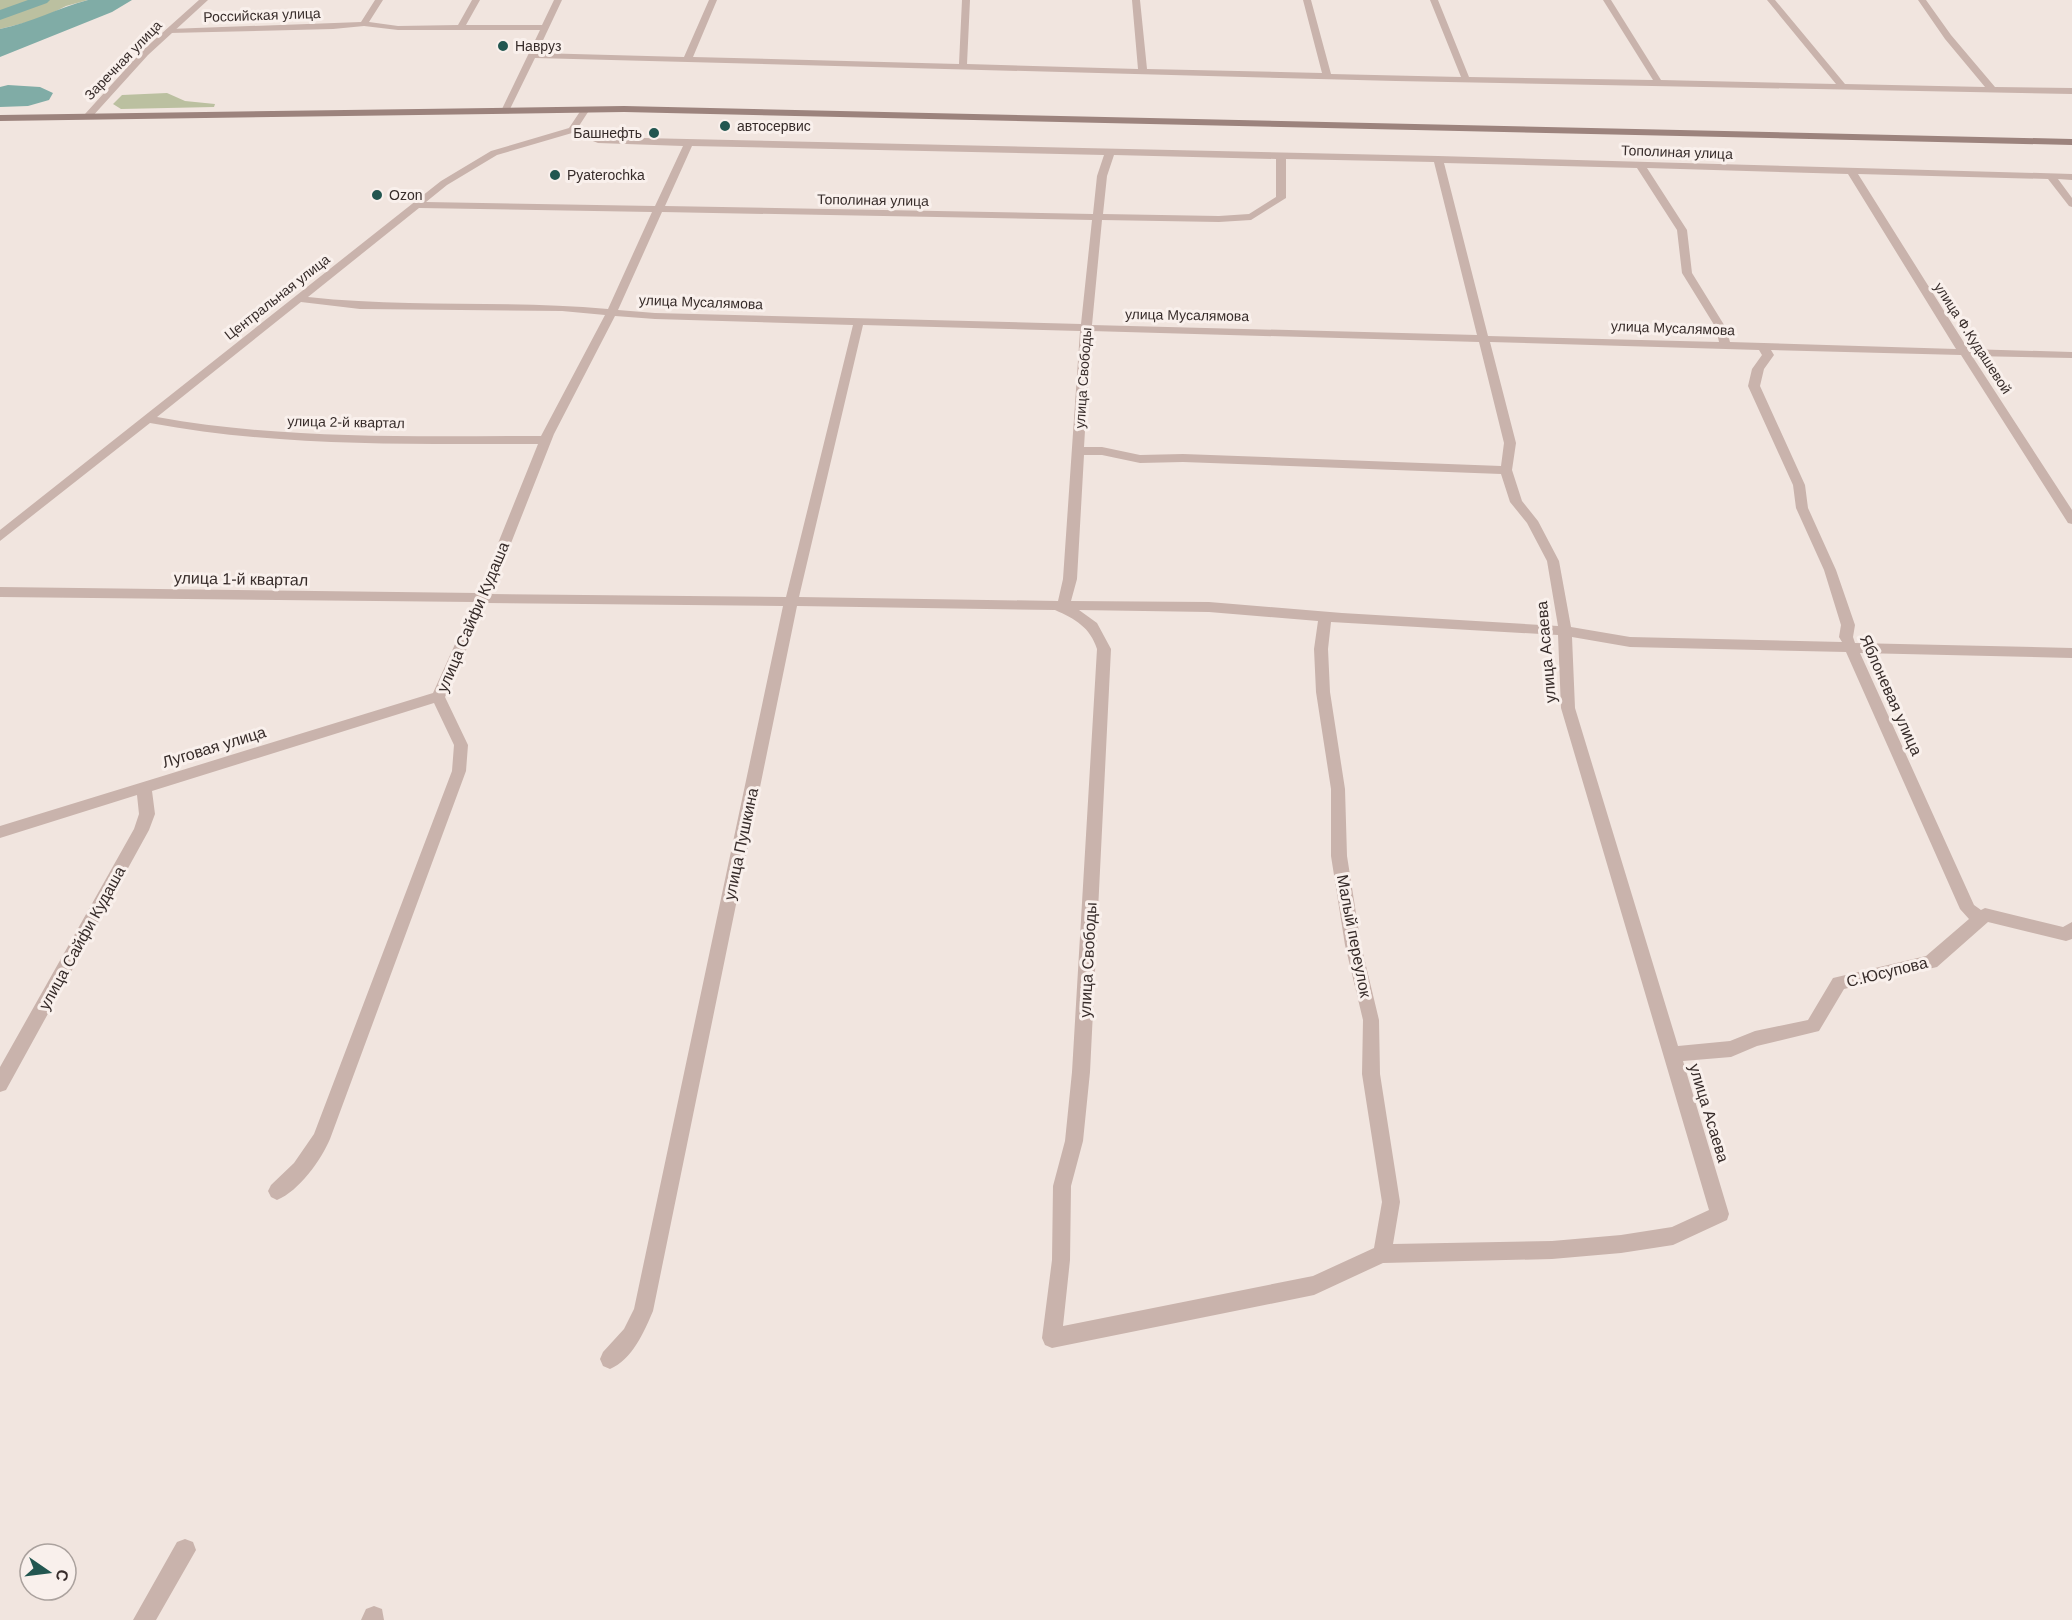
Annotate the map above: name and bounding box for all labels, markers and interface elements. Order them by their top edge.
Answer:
street label: Российская улица [203,5,321,25]
street label: Заречная улица [81,17,165,103]
place label: Навруз [515,38,561,54]
marker: Навруз [496,39,510,53]
place label: автосервис [737,118,811,134]
marker: автосервис [718,119,732,133]
place label: Башнефть [573,125,642,141]
marker: Башнефть [647,126,661,140]
street label: Тополиная улица [1621,142,1733,162]
place label: Pyaterochka [567,167,645,183]
marker: Pyaterochka [548,168,562,182]
place label: Ozon [389,187,422,203]
marker: Ozon [370,188,384,202]
street label: Тополиная улица [817,191,929,209]
street label: Центральная улица [221,251,333,343]
street label: улица Ф.Кудашевой [1931,279,2015,397]
street label: улица Мусалямова [639,292,763,312]
street label: улица Мусалямова [1125,306,1249,324]
street label: улица Мусалямова [1611,318,1735,338]
street label: улица Свободы [1071,327,1095,429]
street label: улица 2-й квартал [287,413,405,431]
street label: улица Сайфи Кудаша [434,539,512,695]
street label: улица 1-й квартал [174,569,308,589]
street label: улица Асаева [1533,600,1559,704]
street label: Яблоневая улица [1857,632,1925,758]
street label: Луговая улица [160,723,268,771]
street label: улица Пушкина [721,786,761,902]
street label: улица Сайфи Кудаша [35,863,129,1013]
street label: Малый переулок [1334,873,1374,1000]
street label: улица Свободы [1076,902,1100,1018]
street label: С.Юсупова [1845,954,1929,990]
street label: улица Асаева [1686,1062,1732,1164]
north arrow [18,1542,78,1602]
text: С [52,1568,72,1584]

